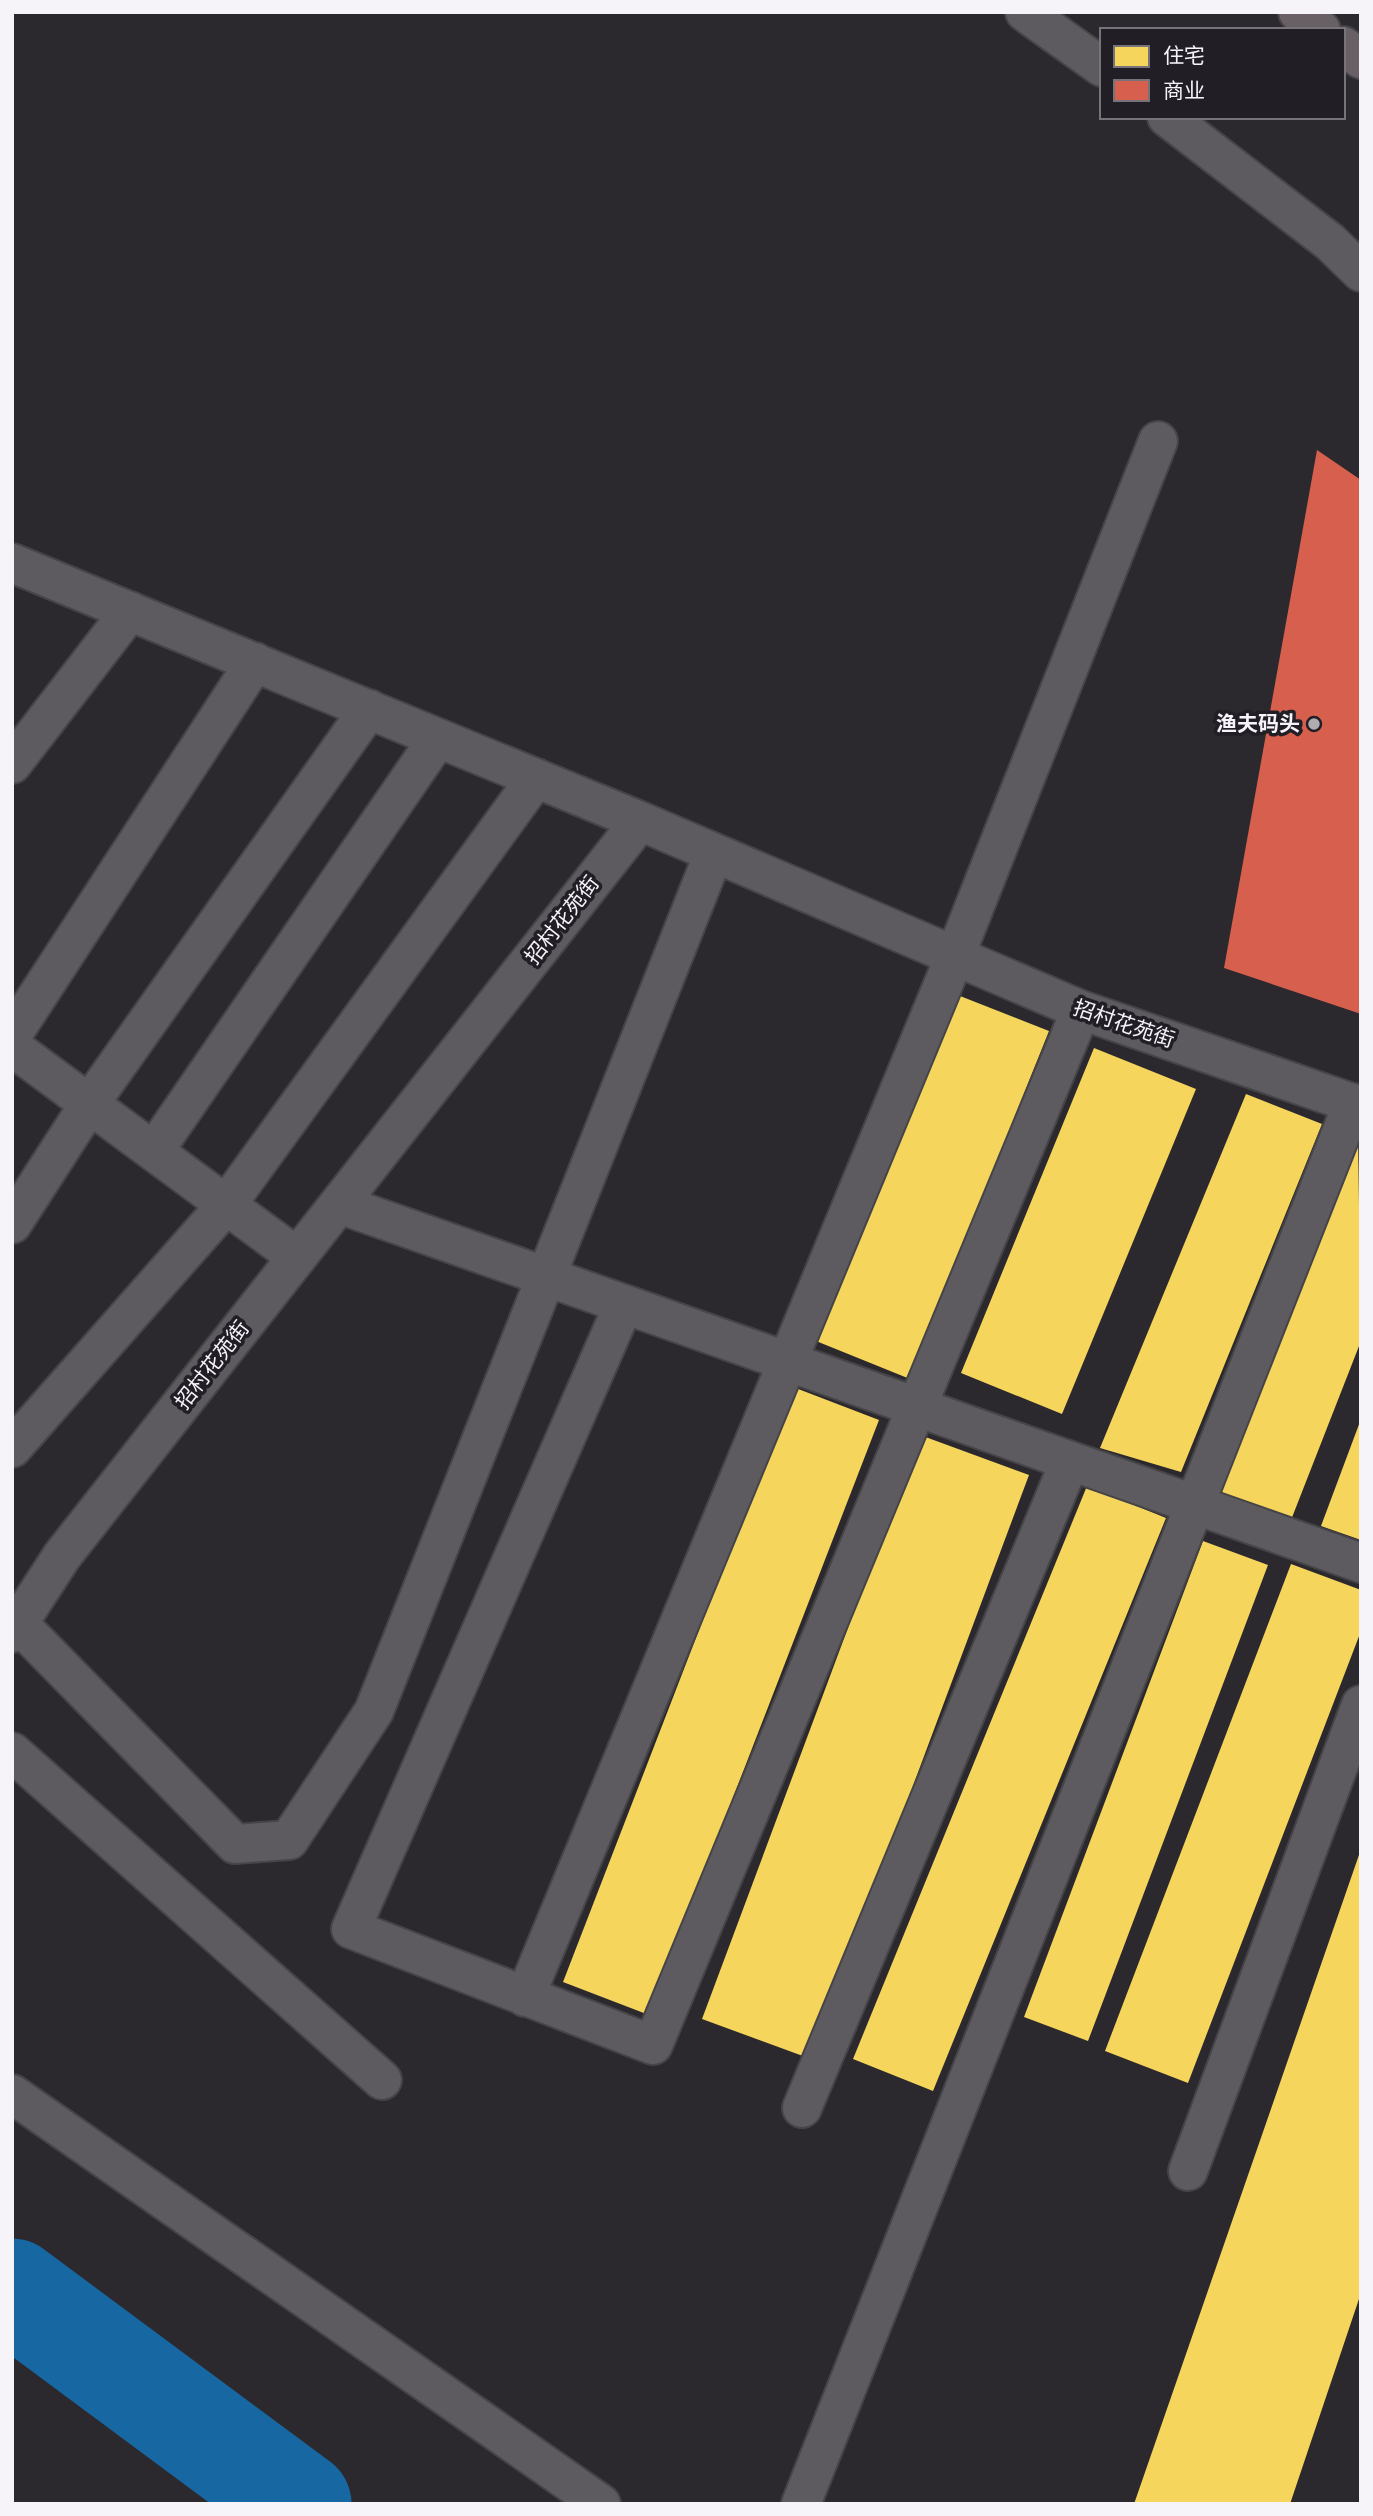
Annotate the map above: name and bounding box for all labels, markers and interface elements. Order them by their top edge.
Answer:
legend [1100,28,1345,119]
text: 住宅 [1163,43,1205,69]
text: 商业 [1163,78,1205,104]
place label: 渔夫码头 [1216,711,1300,737]
marker: 渔夫码头 [1306,716,1322,732]
street label: 招村花苑街 [519,871,605,969]
street label: 招村花苑街 [1070,995,1178,1053]
street label: 招村花苑街 [169,1316,255,1414]

